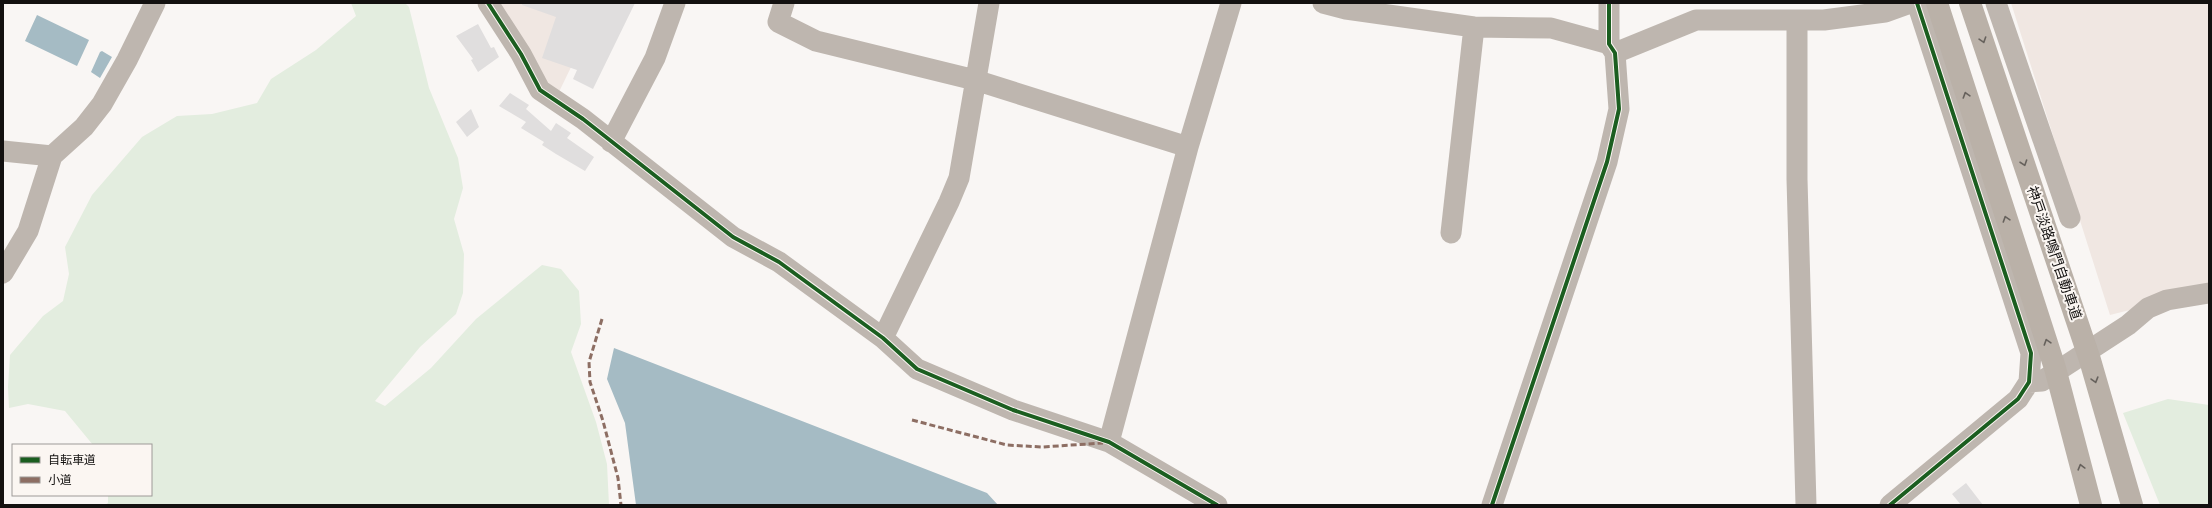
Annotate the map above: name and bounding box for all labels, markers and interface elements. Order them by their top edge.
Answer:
one-way arrow [1978,36,1986,43]
one-way arrow [1962,92,1971,99]
one-way arrow [2019,160,2027,167]
street label: 神戸淡路鳴門自動車道 [2023,184,2085,322]
one-way arrow [2002,215,2011,222]
one-way arrow [2043,339,2051,346]
one-way arrow [2090,376,2099,383]
legend [12,444,152,496]
text: 自転車道 [48,453,96,468]
one-way arrow [2078,464,2086,471]
text: 小道 [48,473,72,488]

